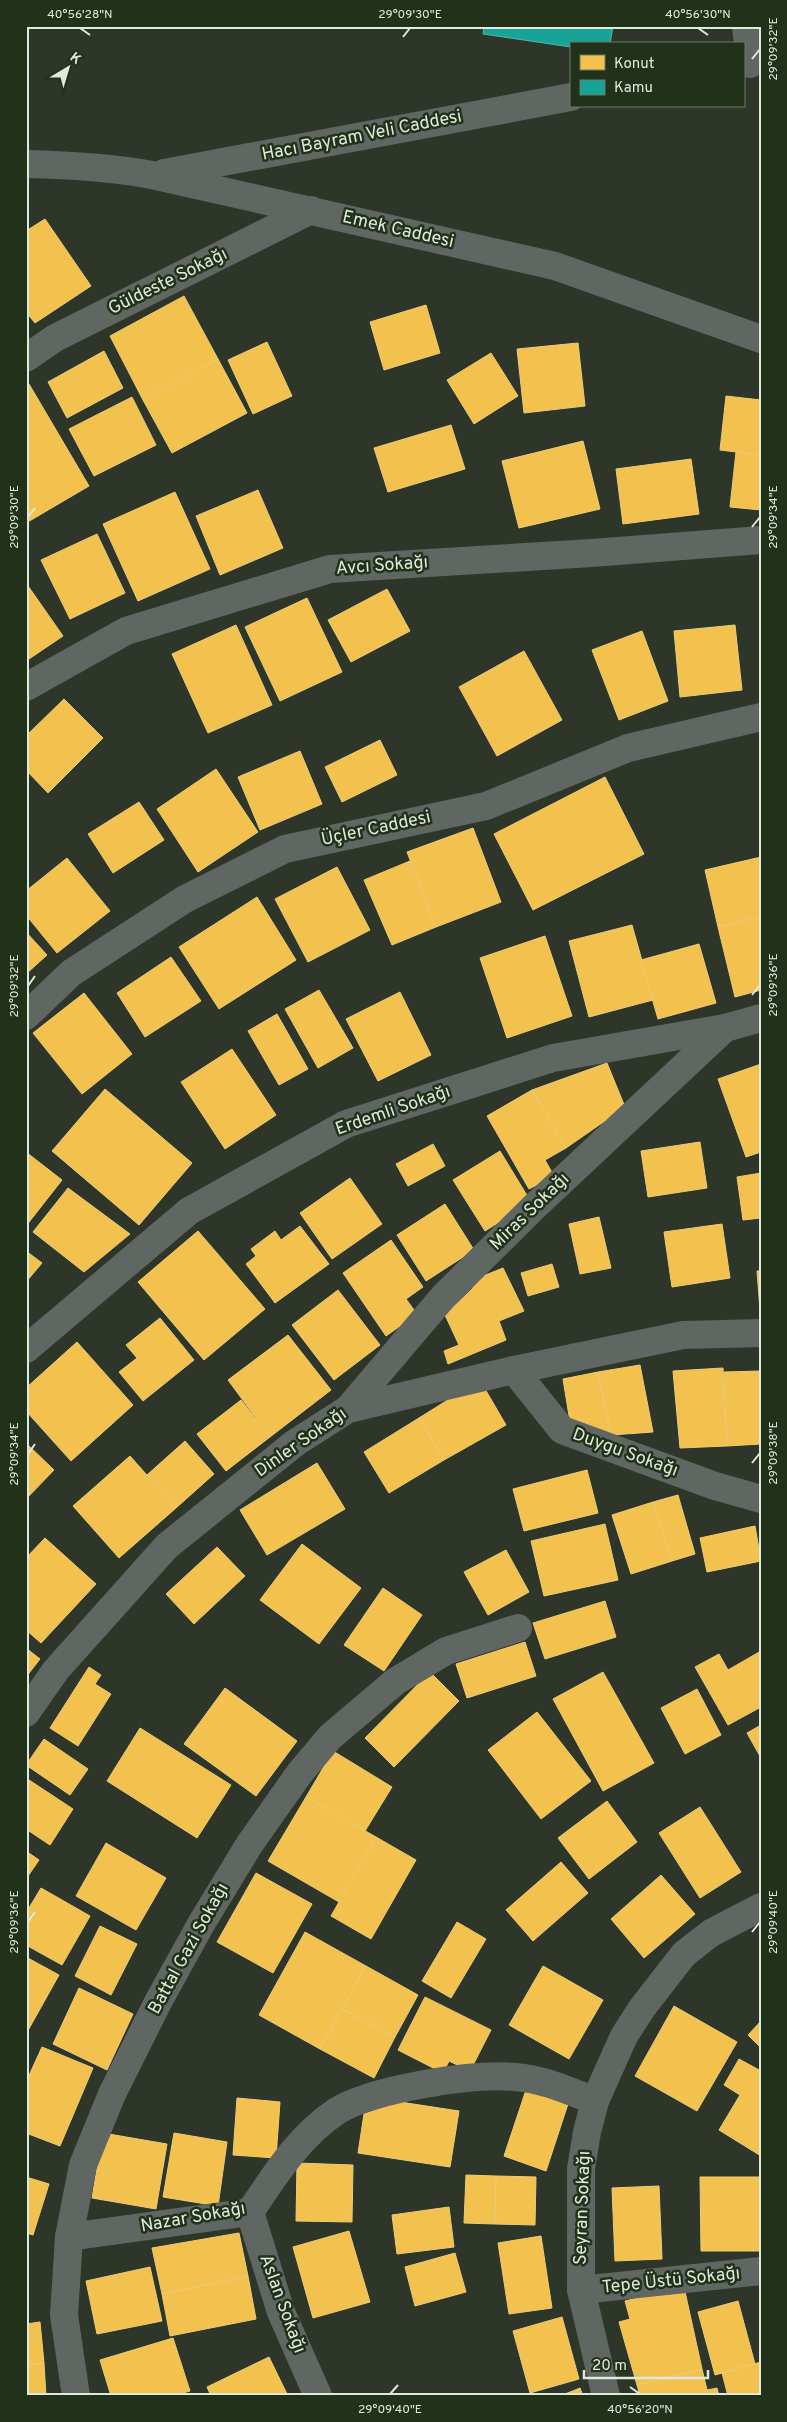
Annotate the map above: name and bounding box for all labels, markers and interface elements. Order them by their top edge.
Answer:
text: 40°56'28"N [47,7,113,23]
text: 29°09'30"E [378,7,442,23]
text: 40°56'30"N [665,7,731,23]
text: 29°09'32"E [766,17,782,81]
north arrow [42,42,92,92]
legend [570,42,744,108]
text: K [66,49,84,69]
text: Konut [614,55,654,74]
text: Kamu [614,79,653,98]
street label: Hacı Bayram Veli Caddesi [260,105,464,167]
street label: Emek Caddesi [340,206,456,254]
street label: Güldeste Sokağı [105,243,231,321]
text: 29°09'30"E [7,485,23,549]
text: 29°09'34"E [766,485,782,549]
street label: Avcı Sokağı [335,551,429,581]
street label: Üçler Caddesi [319,804,433,852]
text: 29°09'36"E [766,953,782,1017]
text: 29°09'32"E [7,954,23,1018]
street label: Erdemli Sokağı [332,1081,454,1141]
street label: Miras Sokağı [485,1168,575,1256]
street label: Dinler Sokağı [251,1403,351,1483]
text: 29°09'38"E [766,1421,782,1485]
text: 29°09'34"E [7,1422,23,1486]
street label: Duygu Sokağı [569,1423,681,1483]
street label: Battal Gazi Sokağı [143,1879,235,2019]
text: 29°09'36"E [7,1890,23,1954]
text: 29°09'40"E [766,1890,782,1954]
street label: Seyran Sokağı [570,2150,596,2266]
street label: Nazar Sokağı [139,2197,247,2239]
street label: Aslan Sokağı [253,2251,311,2357]
street label: Tepe Üstü Sokağı [600,2260,741,2300]
scale bar [584,2347,708,2379]
text: 20 m [592,2357,627,2376]
text: 29°09'40"E [358,2402,422,2418]
text: 40°56'20"N [607,2402,673,2418]

